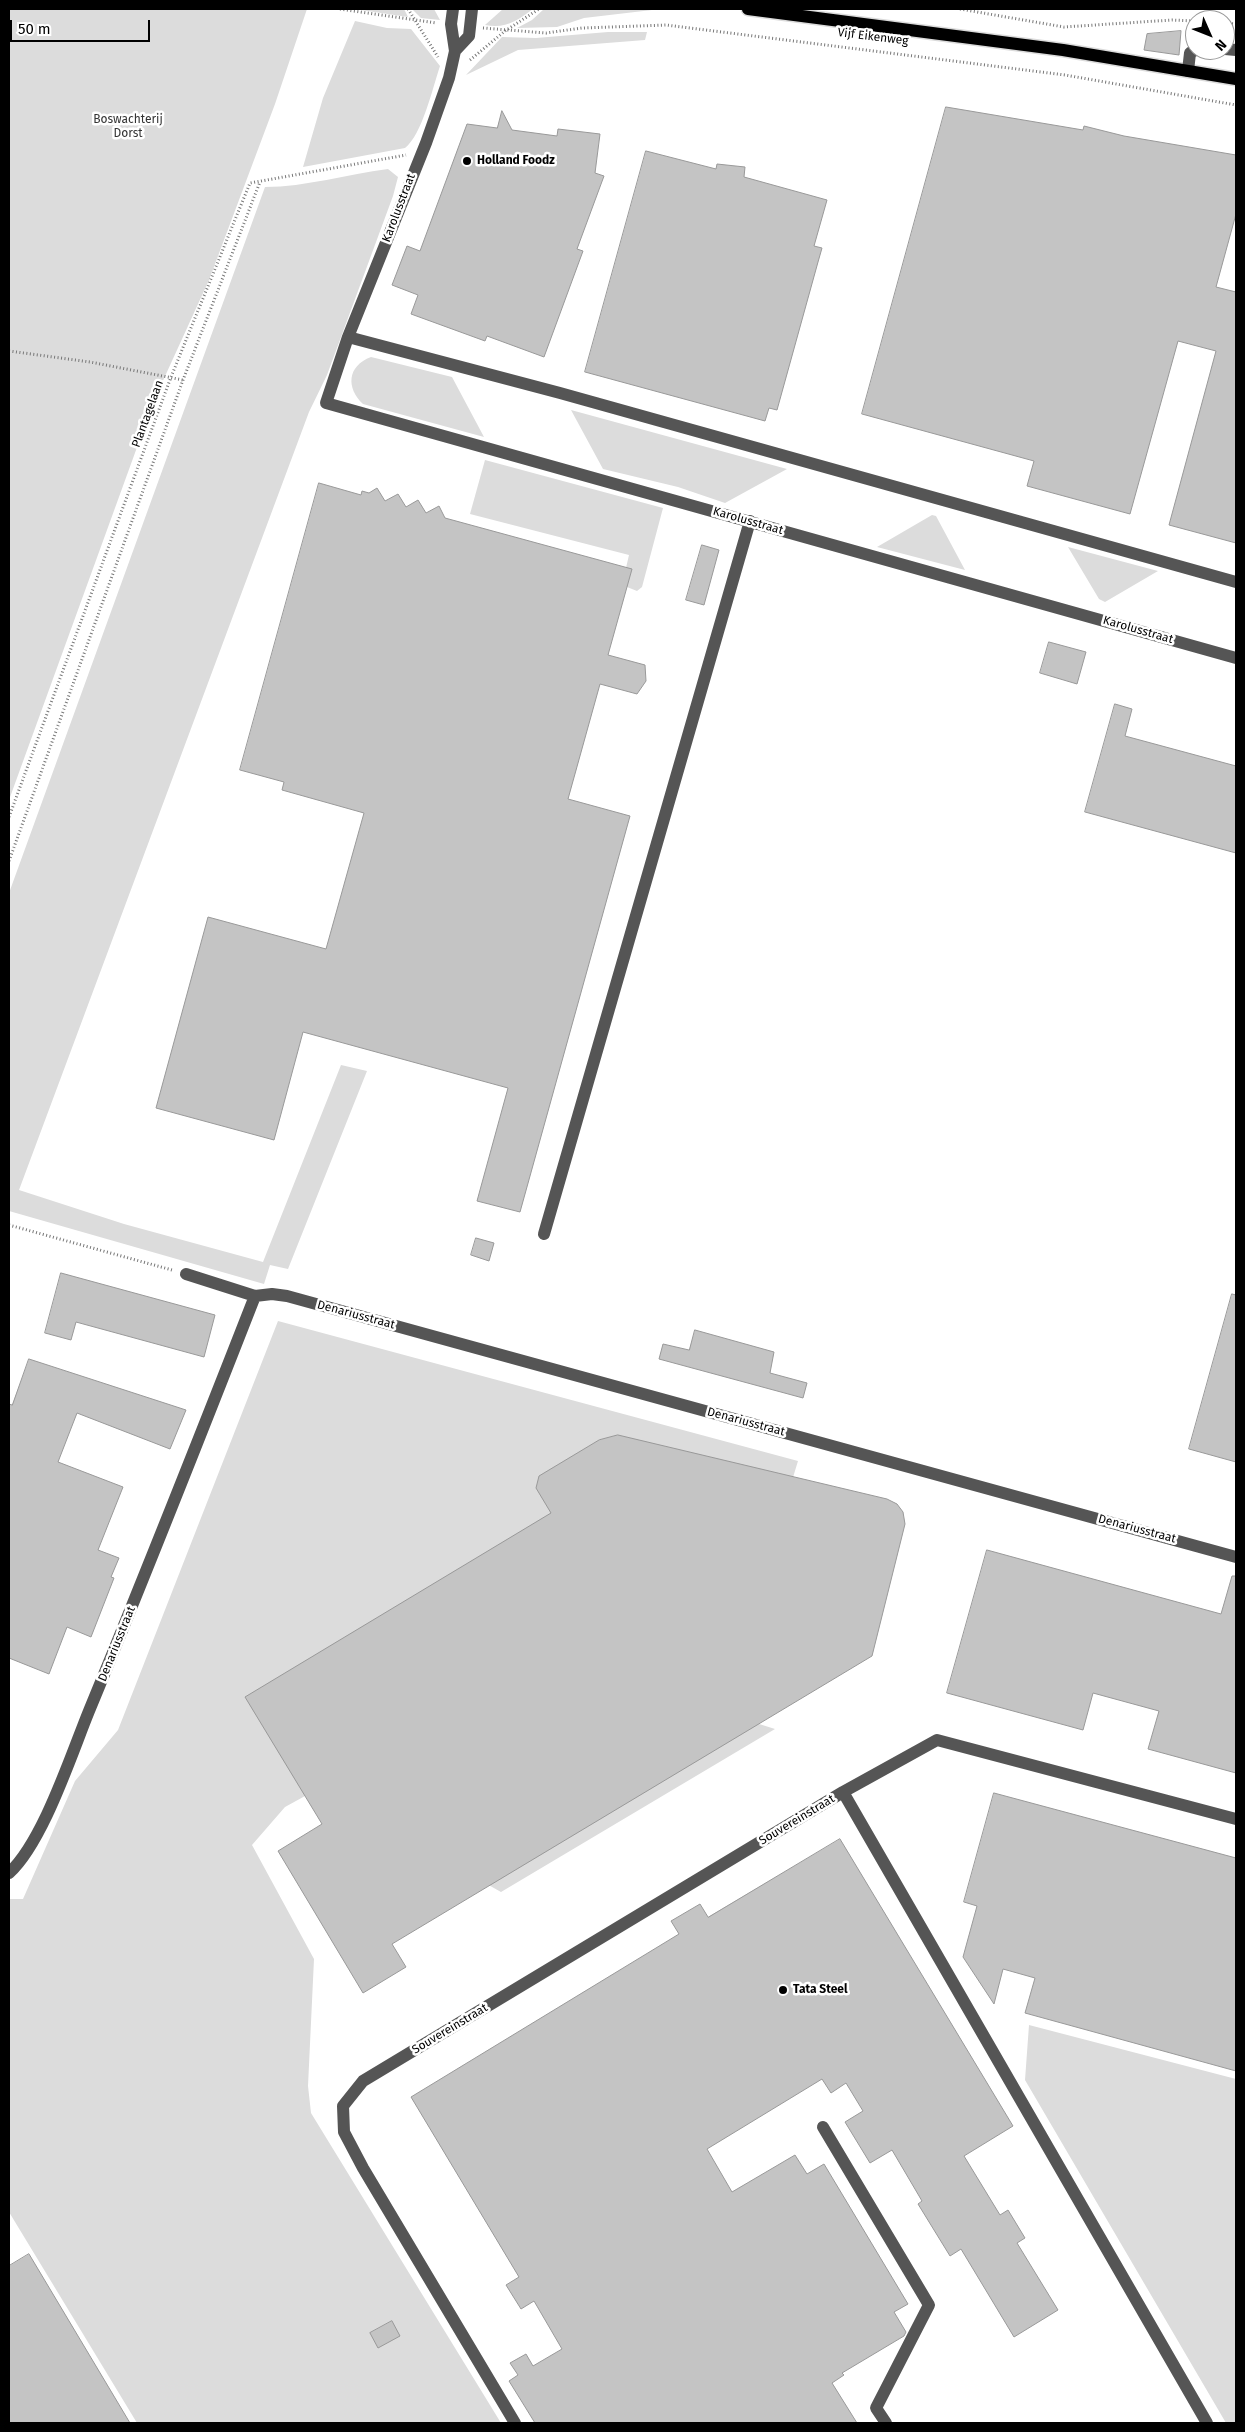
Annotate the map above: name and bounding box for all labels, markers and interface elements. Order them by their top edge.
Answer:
scale bar [12,10,152,42]
north arrow [1185,10,1235,60]
text: 50 m [18,20,51,38]
street label: Vijf Eikenweg [837,26,909,48]
text: N [1211,36,1230,54]
park label: Boswachterij Dorst [93,113,163,141]
place label: Holland Foodz [477,154,555,168]
marker: Holland Foodz [461,155,473,167]
street label: Karolusstraat [379,172,419,244]
street label: Plantagelaan [129,378,167,450]
street label: Karolusstraat [711,504,785,538]
street label: Karolusstraat [1101,613,1175,647]
street label: Denariusstraat [316,1298,396,1332]
street label: Denariusstraat [706,1405,786,1439]
street label: Denariusstraat [1097,1512,1177,1546]
street label: Denariusstraat [95,1604,139,1684]
street label: Souvereinstraat [757,1792,837,1848]
place label: Tata Steel [793,1983,847,1997]
marker: Tata Steel [777,1984,789,1996]
street label: Souvereinstraat [410,2001,490,2057]

